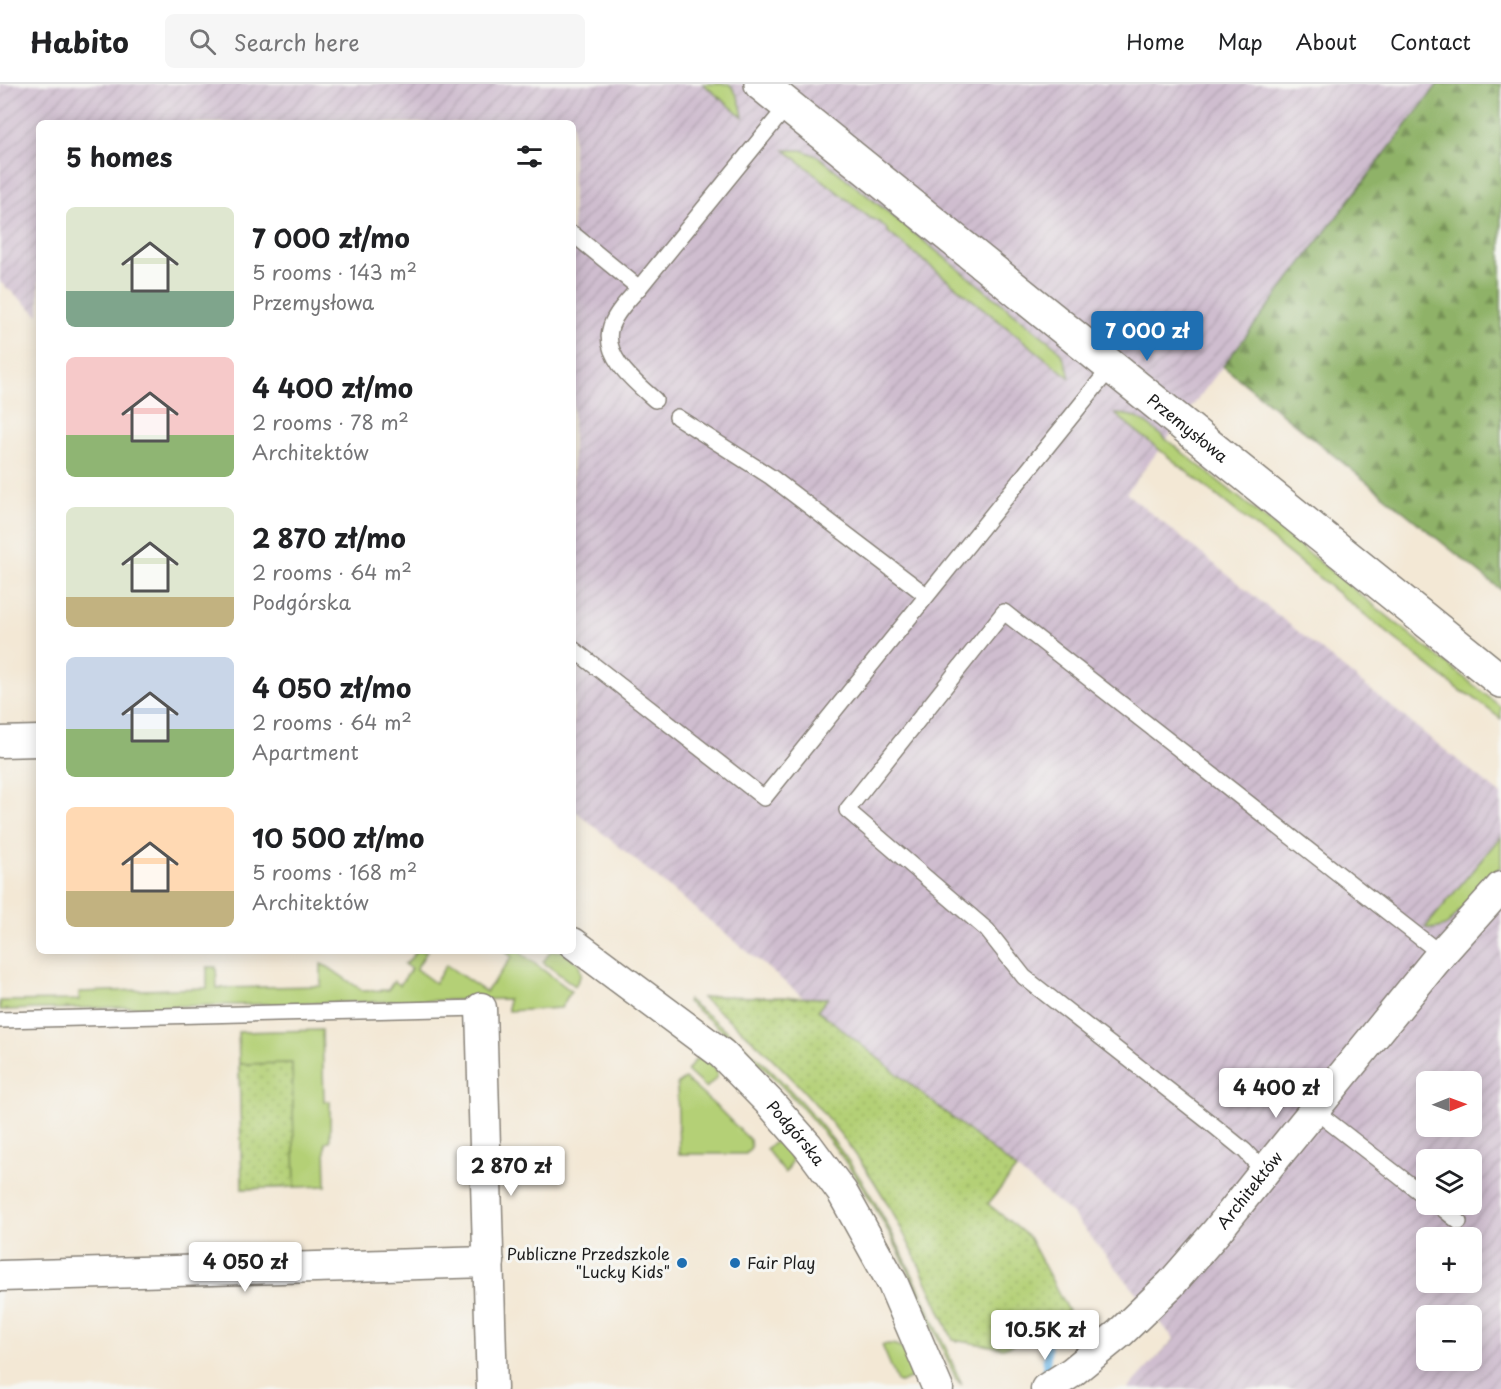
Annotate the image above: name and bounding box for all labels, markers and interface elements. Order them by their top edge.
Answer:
search box [165,14,585,68]
text: Habito [30,20,129,63]
icon: search [186,25,219,58]
text: Search here [234,25,360,58]
text: Home [1126,25,1185,57]
text: Map [1218,25,1263,57]
text: About [1296,25,1357,57]
text: Contact [1390,25,1471,57]
text: 5 homes [66,137,172,176]
icon: filters [513,140,546,173]
text: 7 000 zł/mo [252,218,410,257]
icon: home [114,231,186,303]
text: 5 rooms · 143 m² [252,257,417,287]
text: Przemysłowa [252,287,374,317]
pin: 7 000 zł [1085,311,1209,362]
text: 7 000 zł [1105,315,1189,345]
text: 4 400 zł/mo [252,368,413,407]
icon: home [114,381,186,453]
street label: Przemysłowa [1142,387,1234,467]
text: 2 rooms · 78 m² [252,407,409,437]
text: Architektów [252,437,369,467]
text: 2 870 zł/mo [252,518,406,557]
icon: home [114,531,186,603]
text: 2 rooms · 64 m² [252,557,412,587]
text: Podgórska [252,587,351,617]
text: 4 050 zł/mo [252,668,411,707]
icon: home [114,681,186,753]
text: 2 rooms · 64 m² [252,707,412,737]
text: Apartment [252,737,359,767]
text: 10 500 zł/mo [252,818,424,857]
icon: home [114,831,186,903]
text: 5 rooms · 168 m² [252,857,417,887]
text: Architektów [252,887,369,917]
pin: 4 400 zł [1214,1068,1338,1119]
north arrow [1416,1071,1482,1137]
map controls [1416,1071,1482,1371]
text: 4 400 zł [1233,1072,1319,1102]
street label: Podgórska [762,1094,831,1170]
street label: Architektów [1210,1145,1288,1234]
pin: 2 870 zł [449,1146,573,1197]
button: layers [1416,1149,1482,1215]
text: 2 870 zł [471,1150,551,1180]
button: + [1416,1227,1482,1293]
place label: Publiczne Przedszkole "Lucky Kids" [507,1241,670,1283]
pin: 4 050 zł [183,1242,307,1293]
text: 4 050 zł [203,1246,287,1276]
place label: Fair Play [747,1250,815,1274]
marker: Publiczne Przedszkole "Lucky Kids" [675,1256,689,1270]
marker: Fair Play [728,1256,742,1270]
button: − [1416,1305,1482,1371]
pin: 10.5K zł [983,1310,1107,1361]
text: 10.5K zł [1005,1314,1085,1344]

